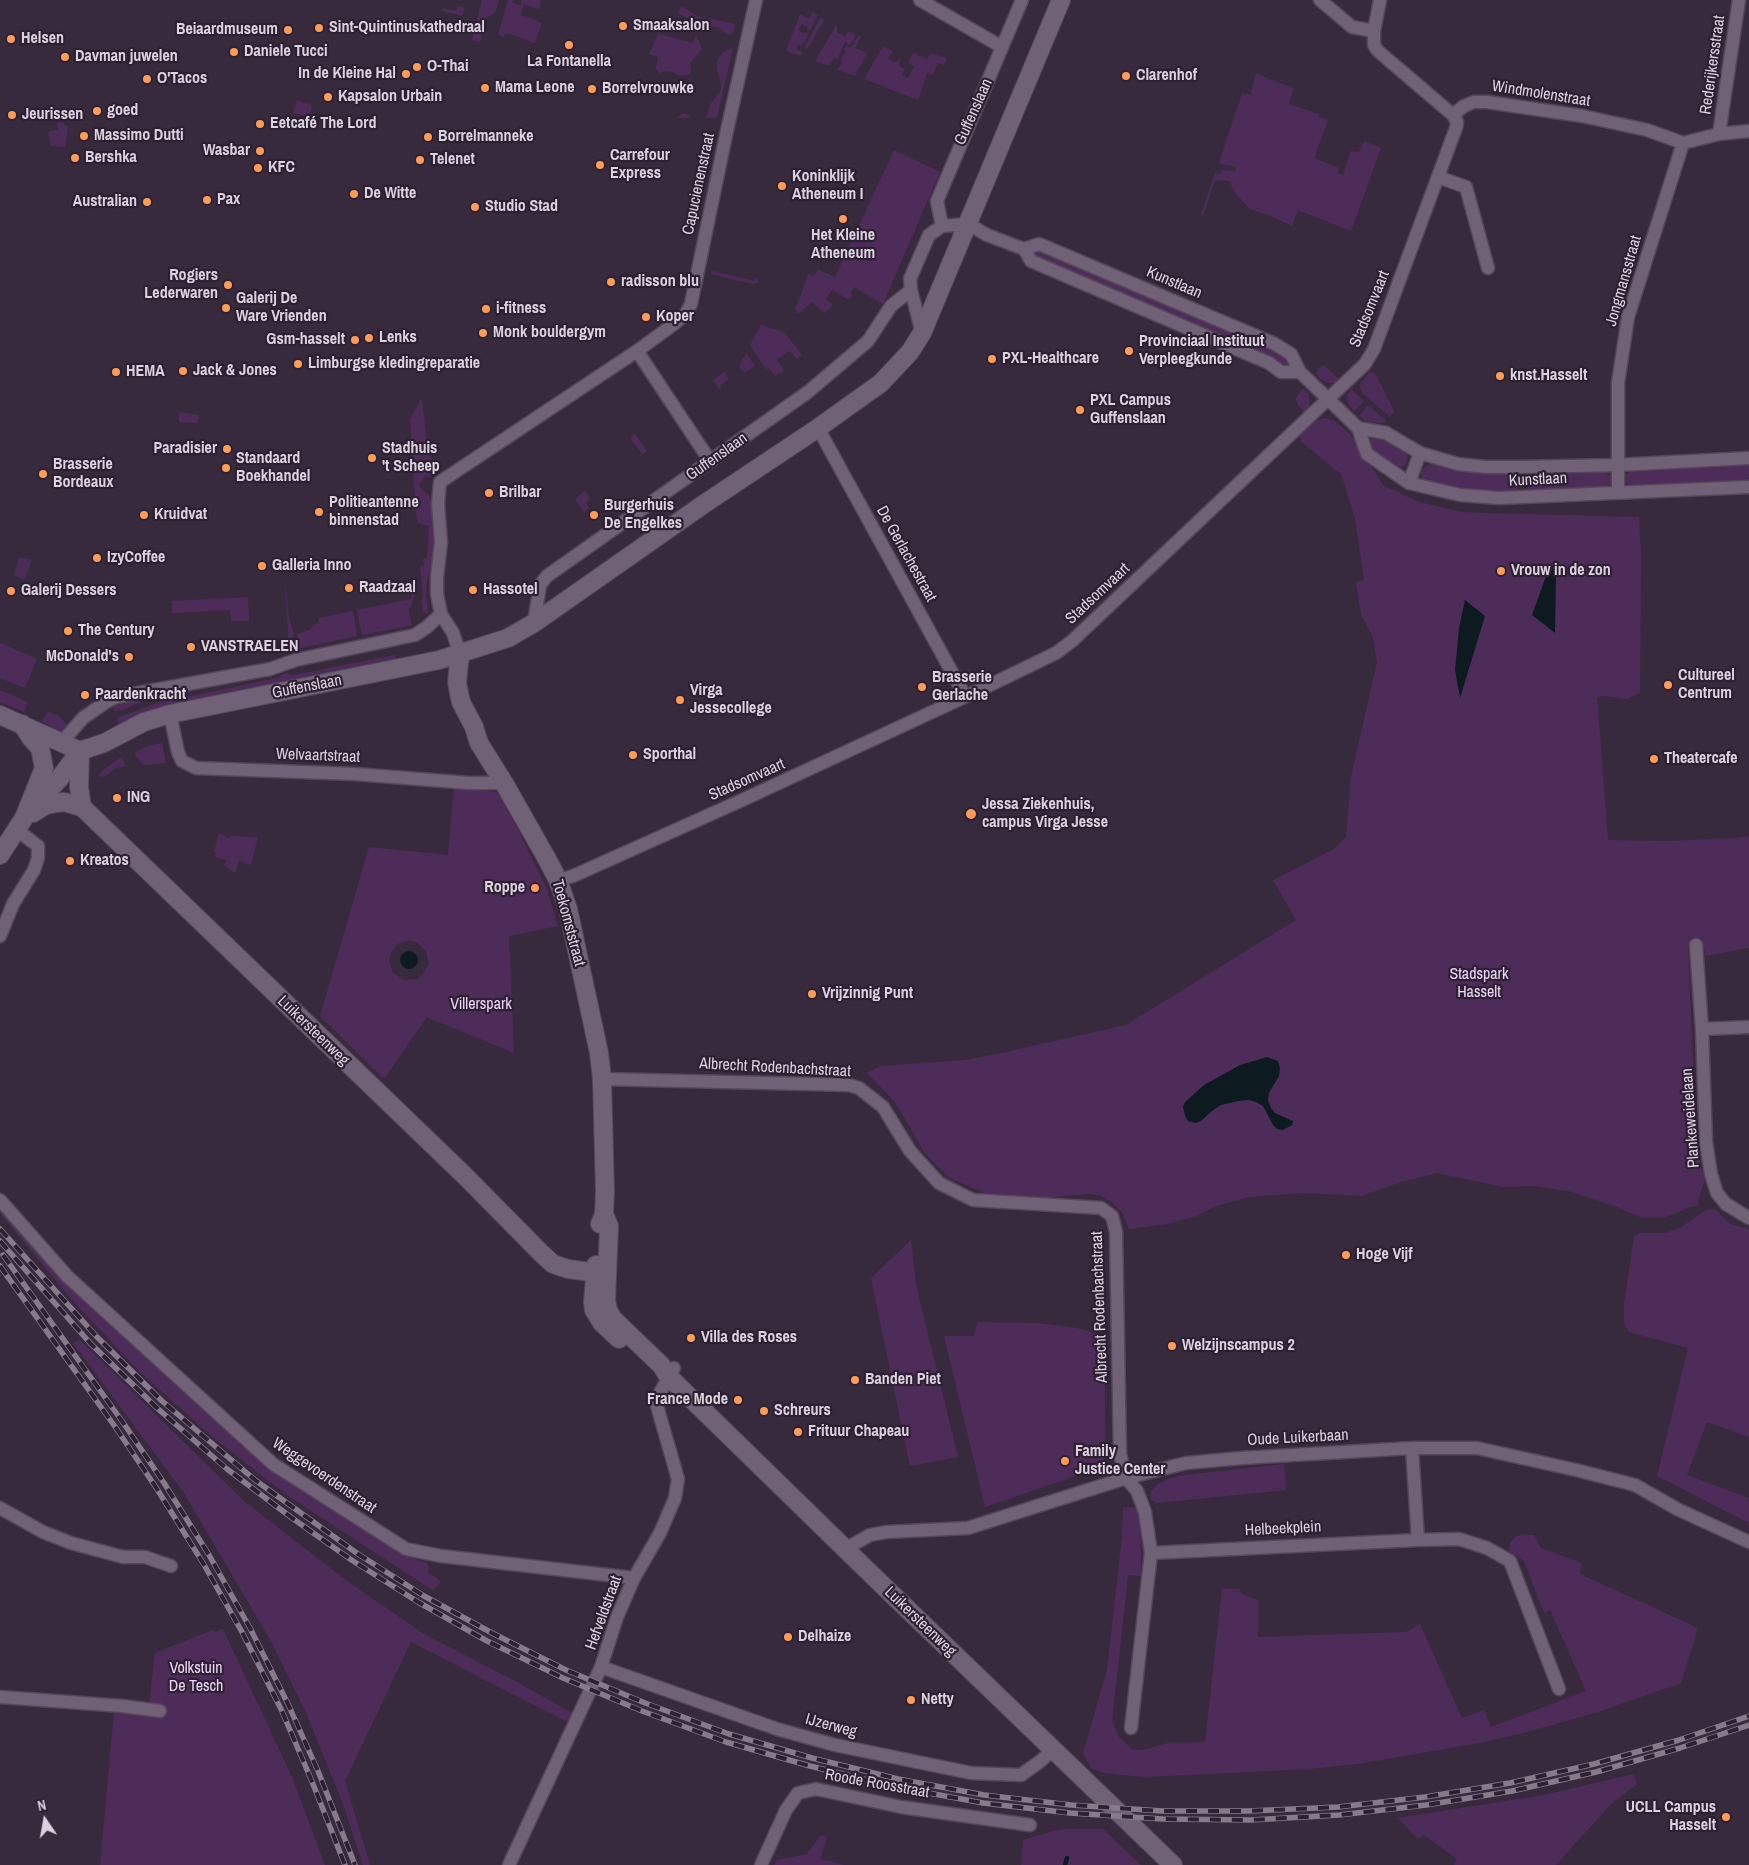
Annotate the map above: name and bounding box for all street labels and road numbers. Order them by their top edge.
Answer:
street label: Rederijkersstraat [1697,14,1729,116]
street label: Guffenslaan [951,76,997,148]
street label: Windmolenstraat [1491,77,1591,111]
street label: Capucienenstraat [679,131,719,237]
street label: Jongmansstraat [1602,233,1646,329]
street label: Kunstlaan [1143,263,1205,303]
street label: Stadsomvaart [1346,268,1394,350]
street label: Guffenslaan [683,429,751,485]
street label: Kunstlaan [1508,469,1568,491]
street label: De Gerlachestraat [872,503,940,605]
street label: Stadsomvaart [1062,559,1134,629]
street label: Guffenslaan [271,671,343,703]
street label: Welvaartstraat [276,745,360,767]
street label: Stadsomvaart [706,755,788,805]
street label: Toekomststraat [547,878,589,968]
street label: Luikersteenweg [273,992,353,1070]
street label: Albrecht Rodenbachstraat [699,1054,851,1082]
street label: Plankeweidelaan [1678,1067,1704,1169]
street label: Albrecht Rodenbachstraat [1088,1231,1112,1383]
street label: Oude Luikerbaan [1247,1426,1349,1450]
street label: Weggevoerdenstraat [268,1434,380,1518]
street label: Helbeekplein [1244,1517,1322,1541]
street label: Hefveldstraat [582,1573,626,1653]
street label: Luikersteenweg [880,1583,960,1661]
street label: IJzerweg [803,1710,859,1742]
street label: Roode Roosstraat [823,1765,931,1803]

